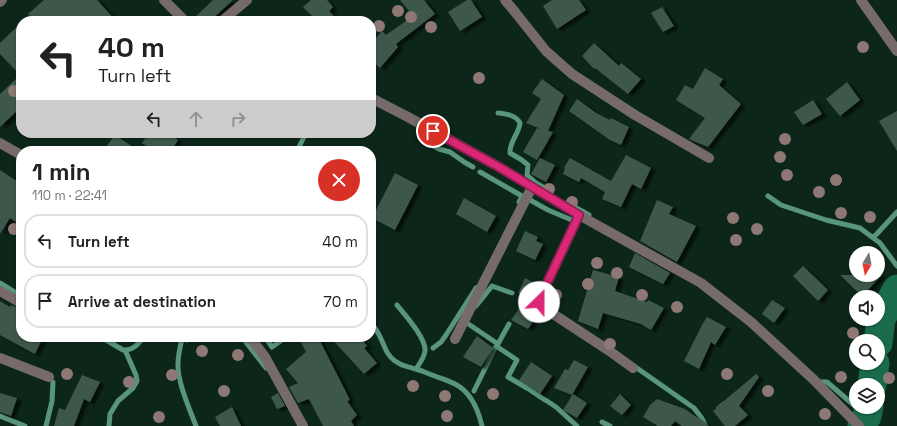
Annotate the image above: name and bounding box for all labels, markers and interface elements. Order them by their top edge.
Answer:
text: 40 m [98,29,165,65]
icon: left [32,32,84,84]
text: Turn left [98,64,171,87]
icon: left [143,108,165,130]
icon: ahead [185,108,207,130]
icon: right [227,108,249,130]
pin [416,114,450,148]
icon: arrive [422,120,444,142]
text: 1 min [32,156,91,187]
button: close [318,159,360,201]
text: 110 m · 22:41 [32,187,107,204]
icon: left [34,230,56,252]
text: Turn left [68,232,130,251]
text: 40 m [322,232,358,251]
north arrow [849,246,885,282]
map controls [849,246,885,414]
position arrow [518,281,560,323]
icon: arrive [34,290,56,312]
button: sound [849,290,885,326]
text: Arrive at destination [68,292,216,311]
text: 70 m [323,292,358,311]
button: search [849,334,885,370]
button: layers [849,378,885,414]

